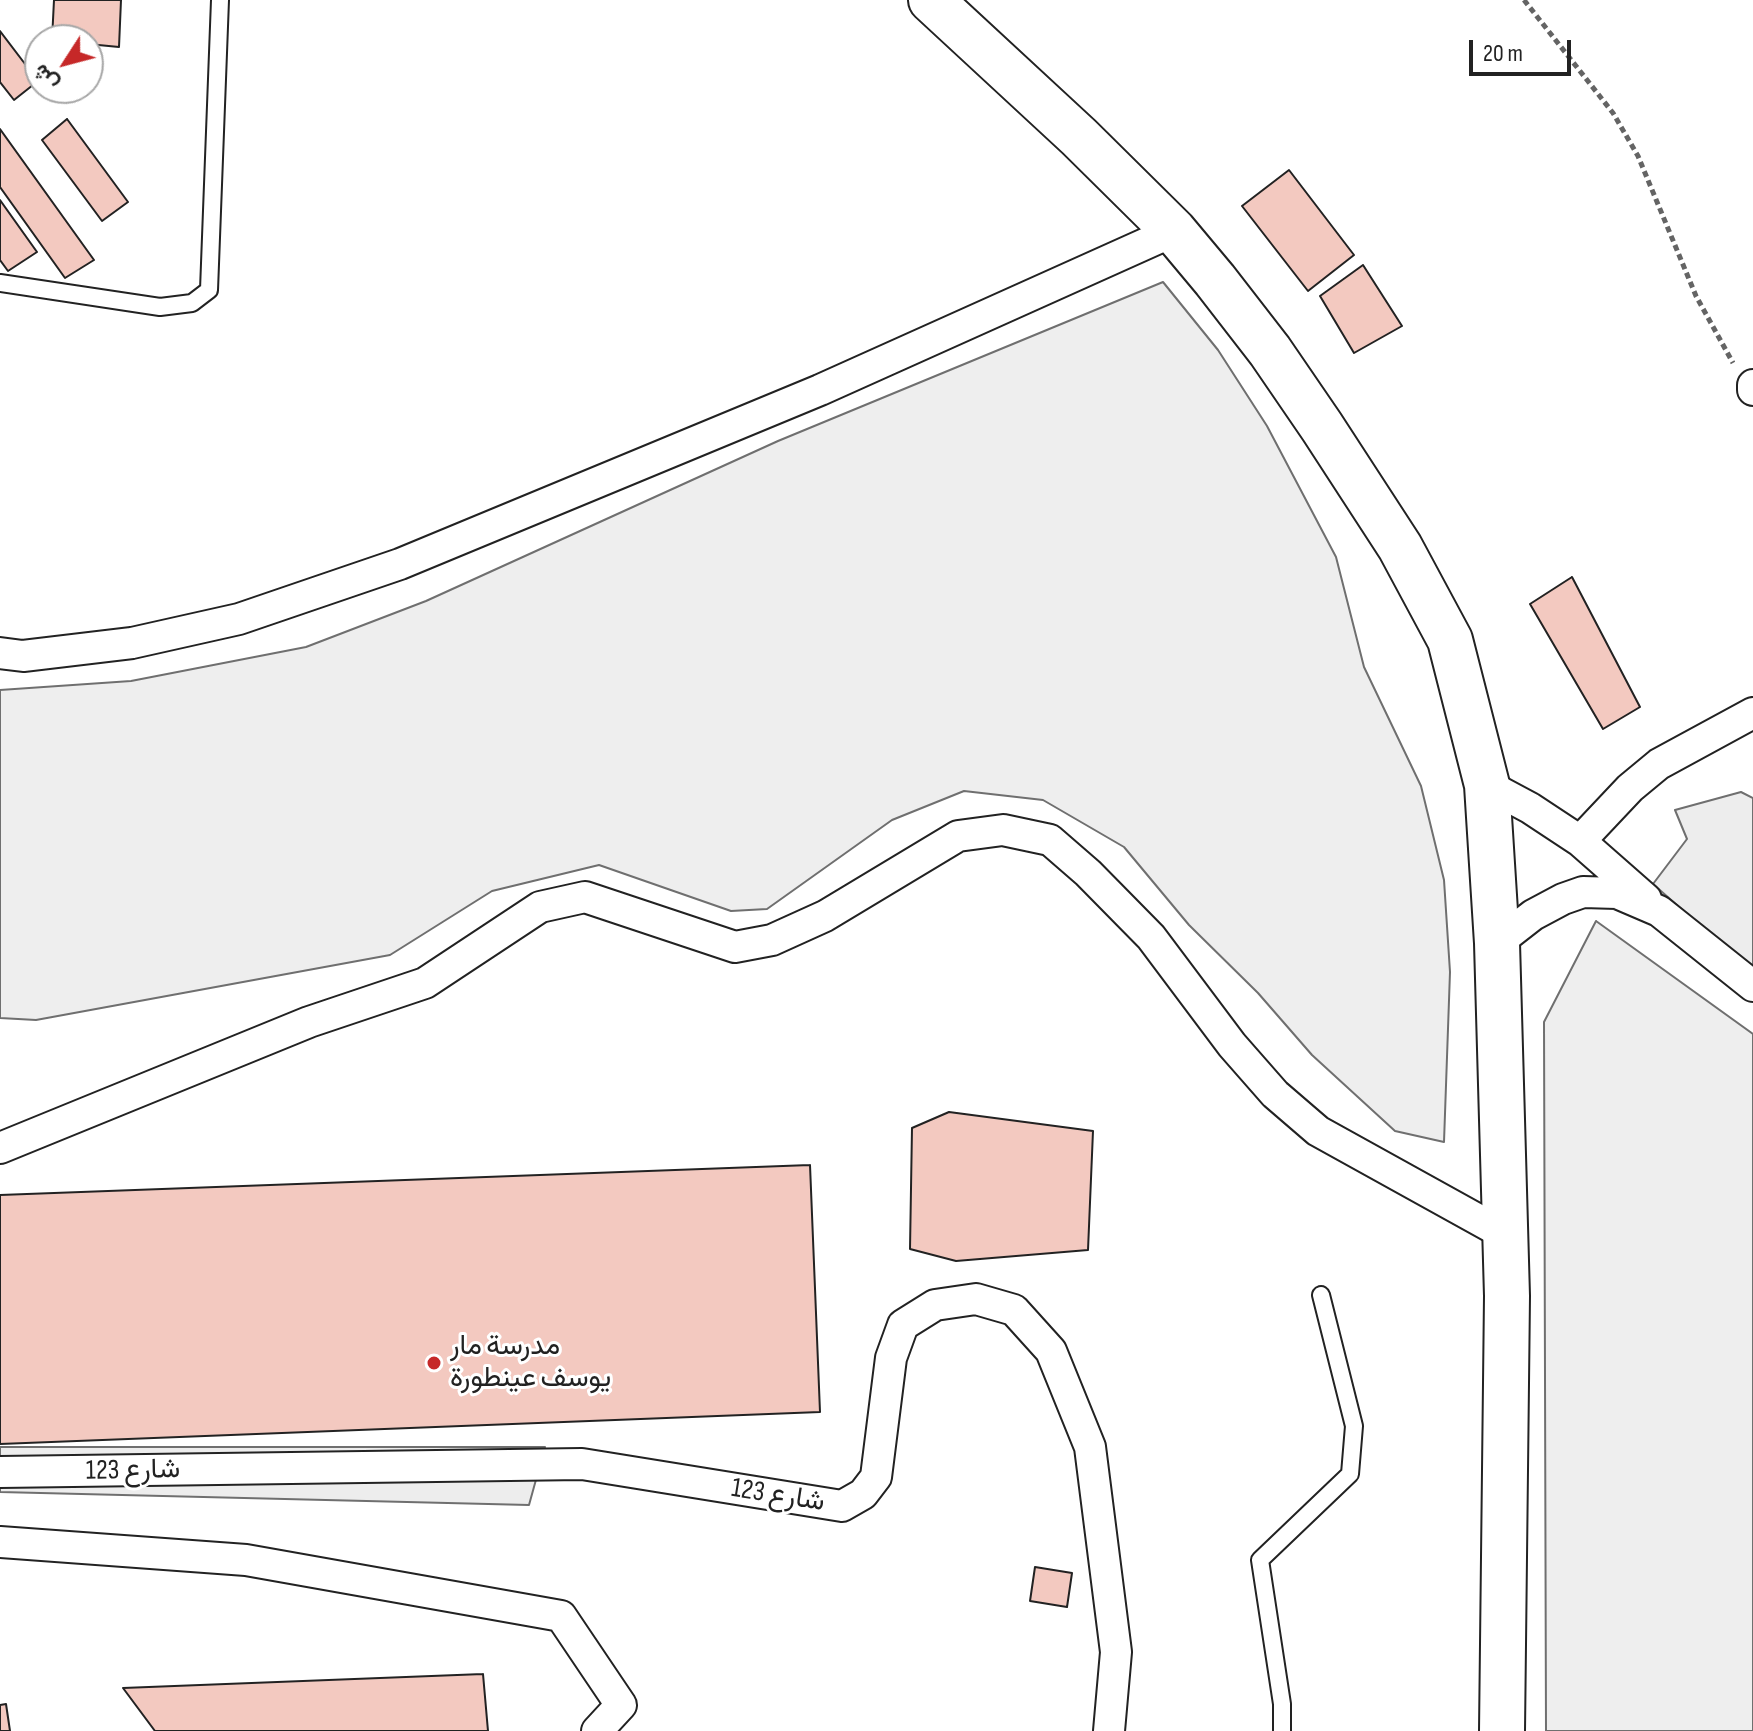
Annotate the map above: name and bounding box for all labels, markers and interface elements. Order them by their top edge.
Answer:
north arrow [24,24,104,104]
scale bar [1473,24,1575,74]
text: 20 m [1483,39,1523,68]
text: ش [27,59,64,96]
place label: مدرسة مار يوسف عينطورة [450,1330,611,1396]
marker: مدرسة مار يوسف عينطورة [425,1354,443,1372]
street label: شارع 123 [86,1453,180,1489]
street label: شارع 123 [729,1472,827,1520]

